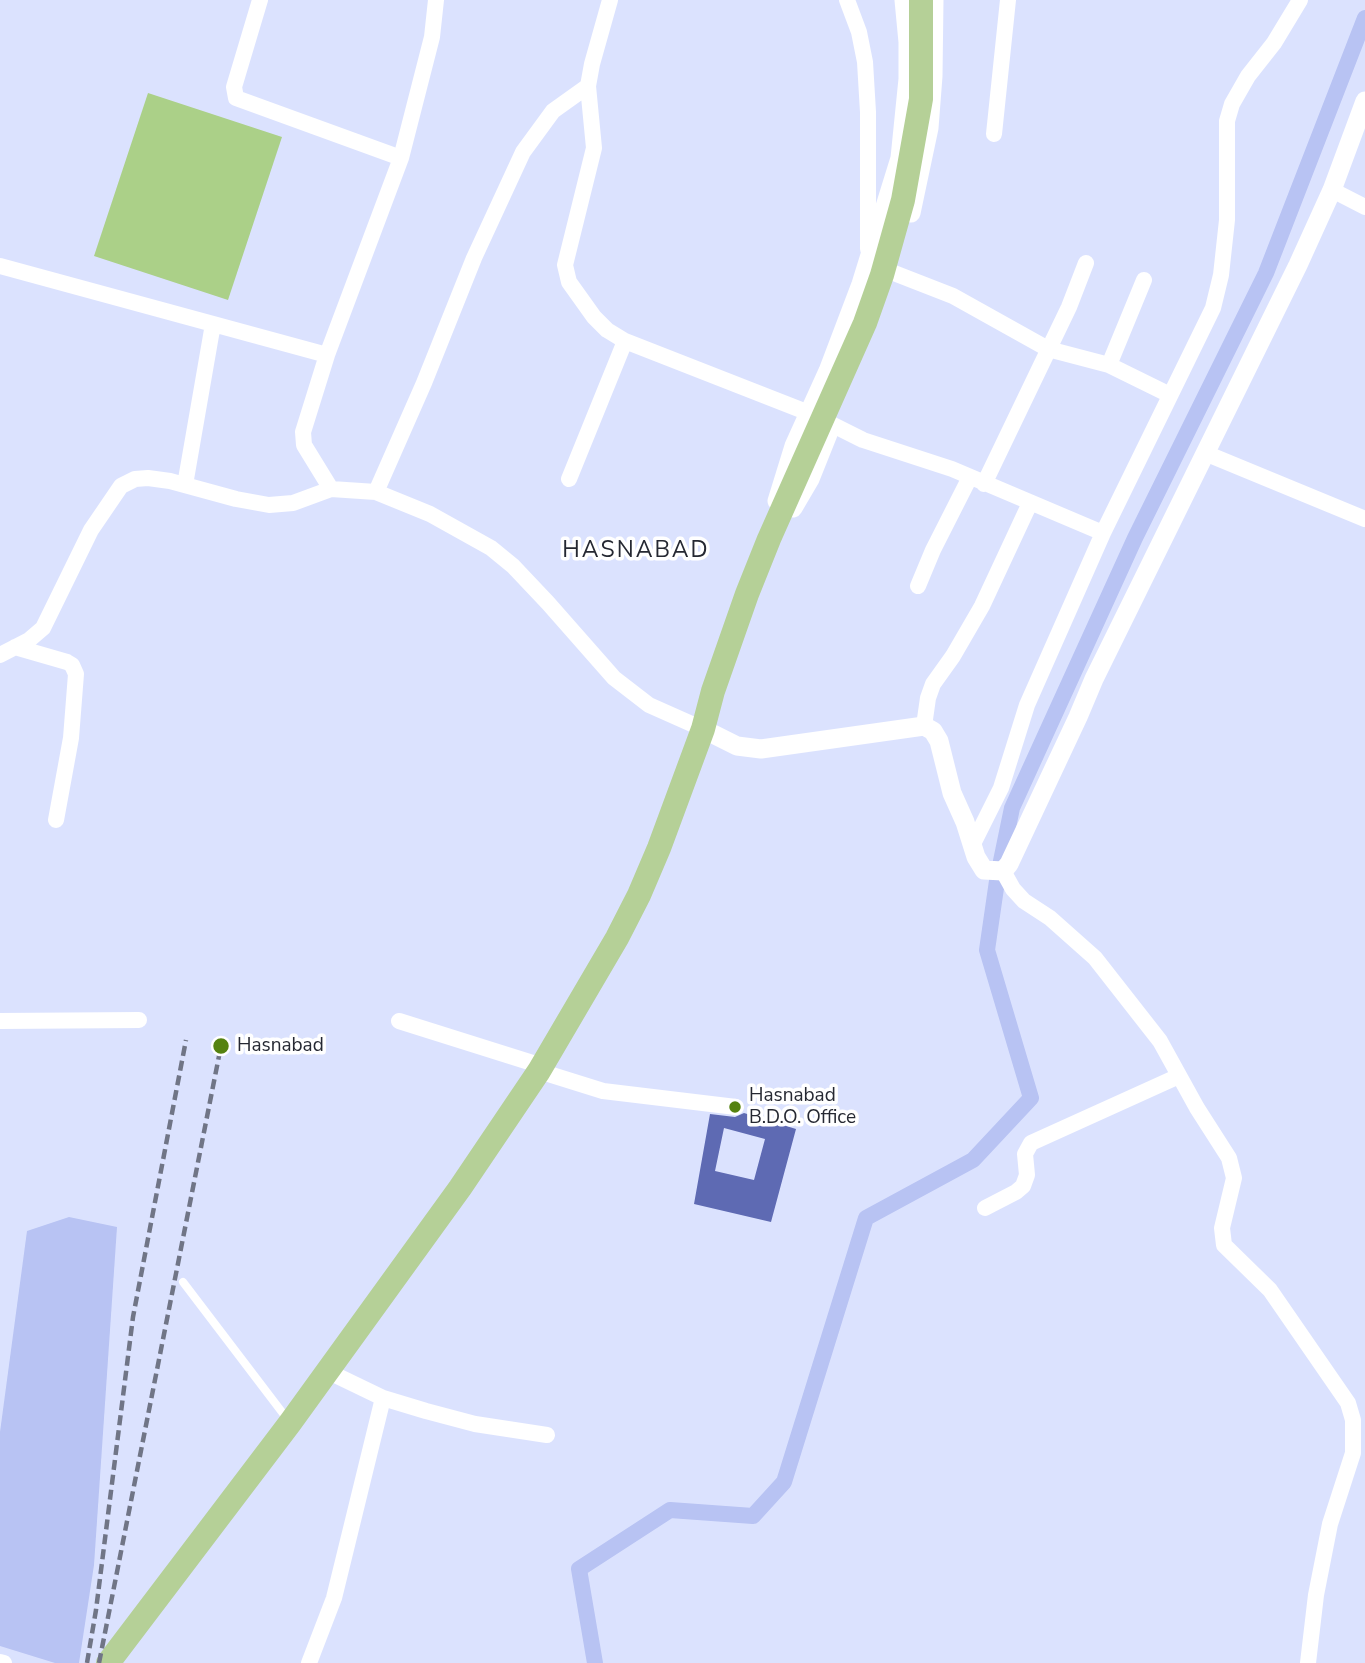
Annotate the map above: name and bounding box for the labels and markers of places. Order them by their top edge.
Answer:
place label: Hasnabad [237,1035,324,1057]
marker: Hasnabad [211,1036,231,1056]
place label: Hasnabad B.D.O. Office [749,1085,856,1129]
marker: Hasnabad B.D.O. Office [727,1099,743,1115]

